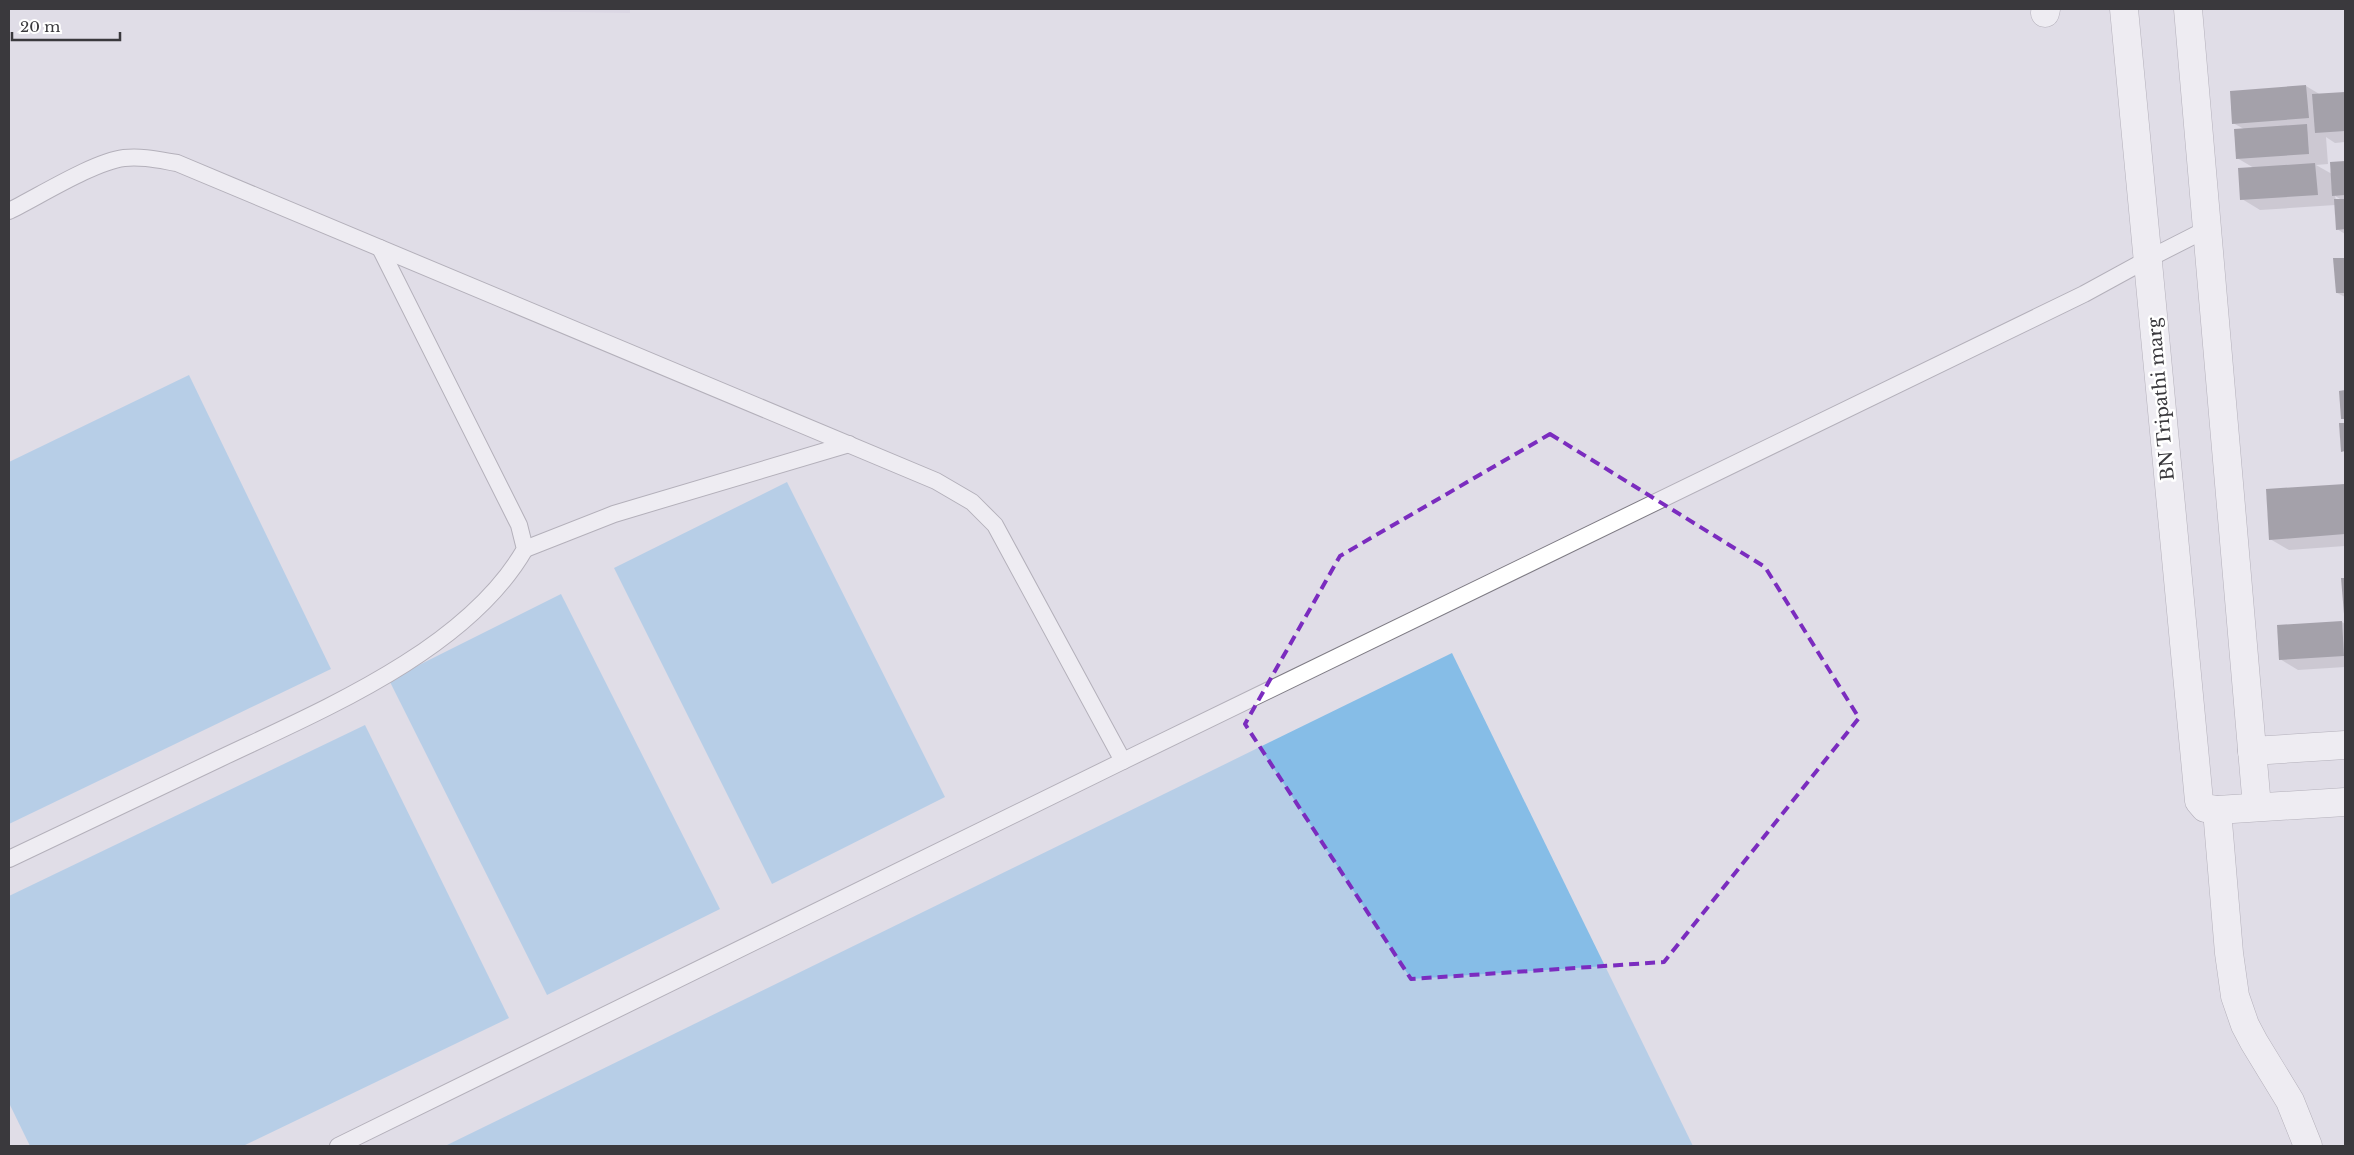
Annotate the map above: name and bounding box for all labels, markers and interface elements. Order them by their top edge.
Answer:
scale bar [12,10,120,42]
text: 20 m [20,17,60,36]
street label: BN Tripathi marg [2143,316,2179,482]

